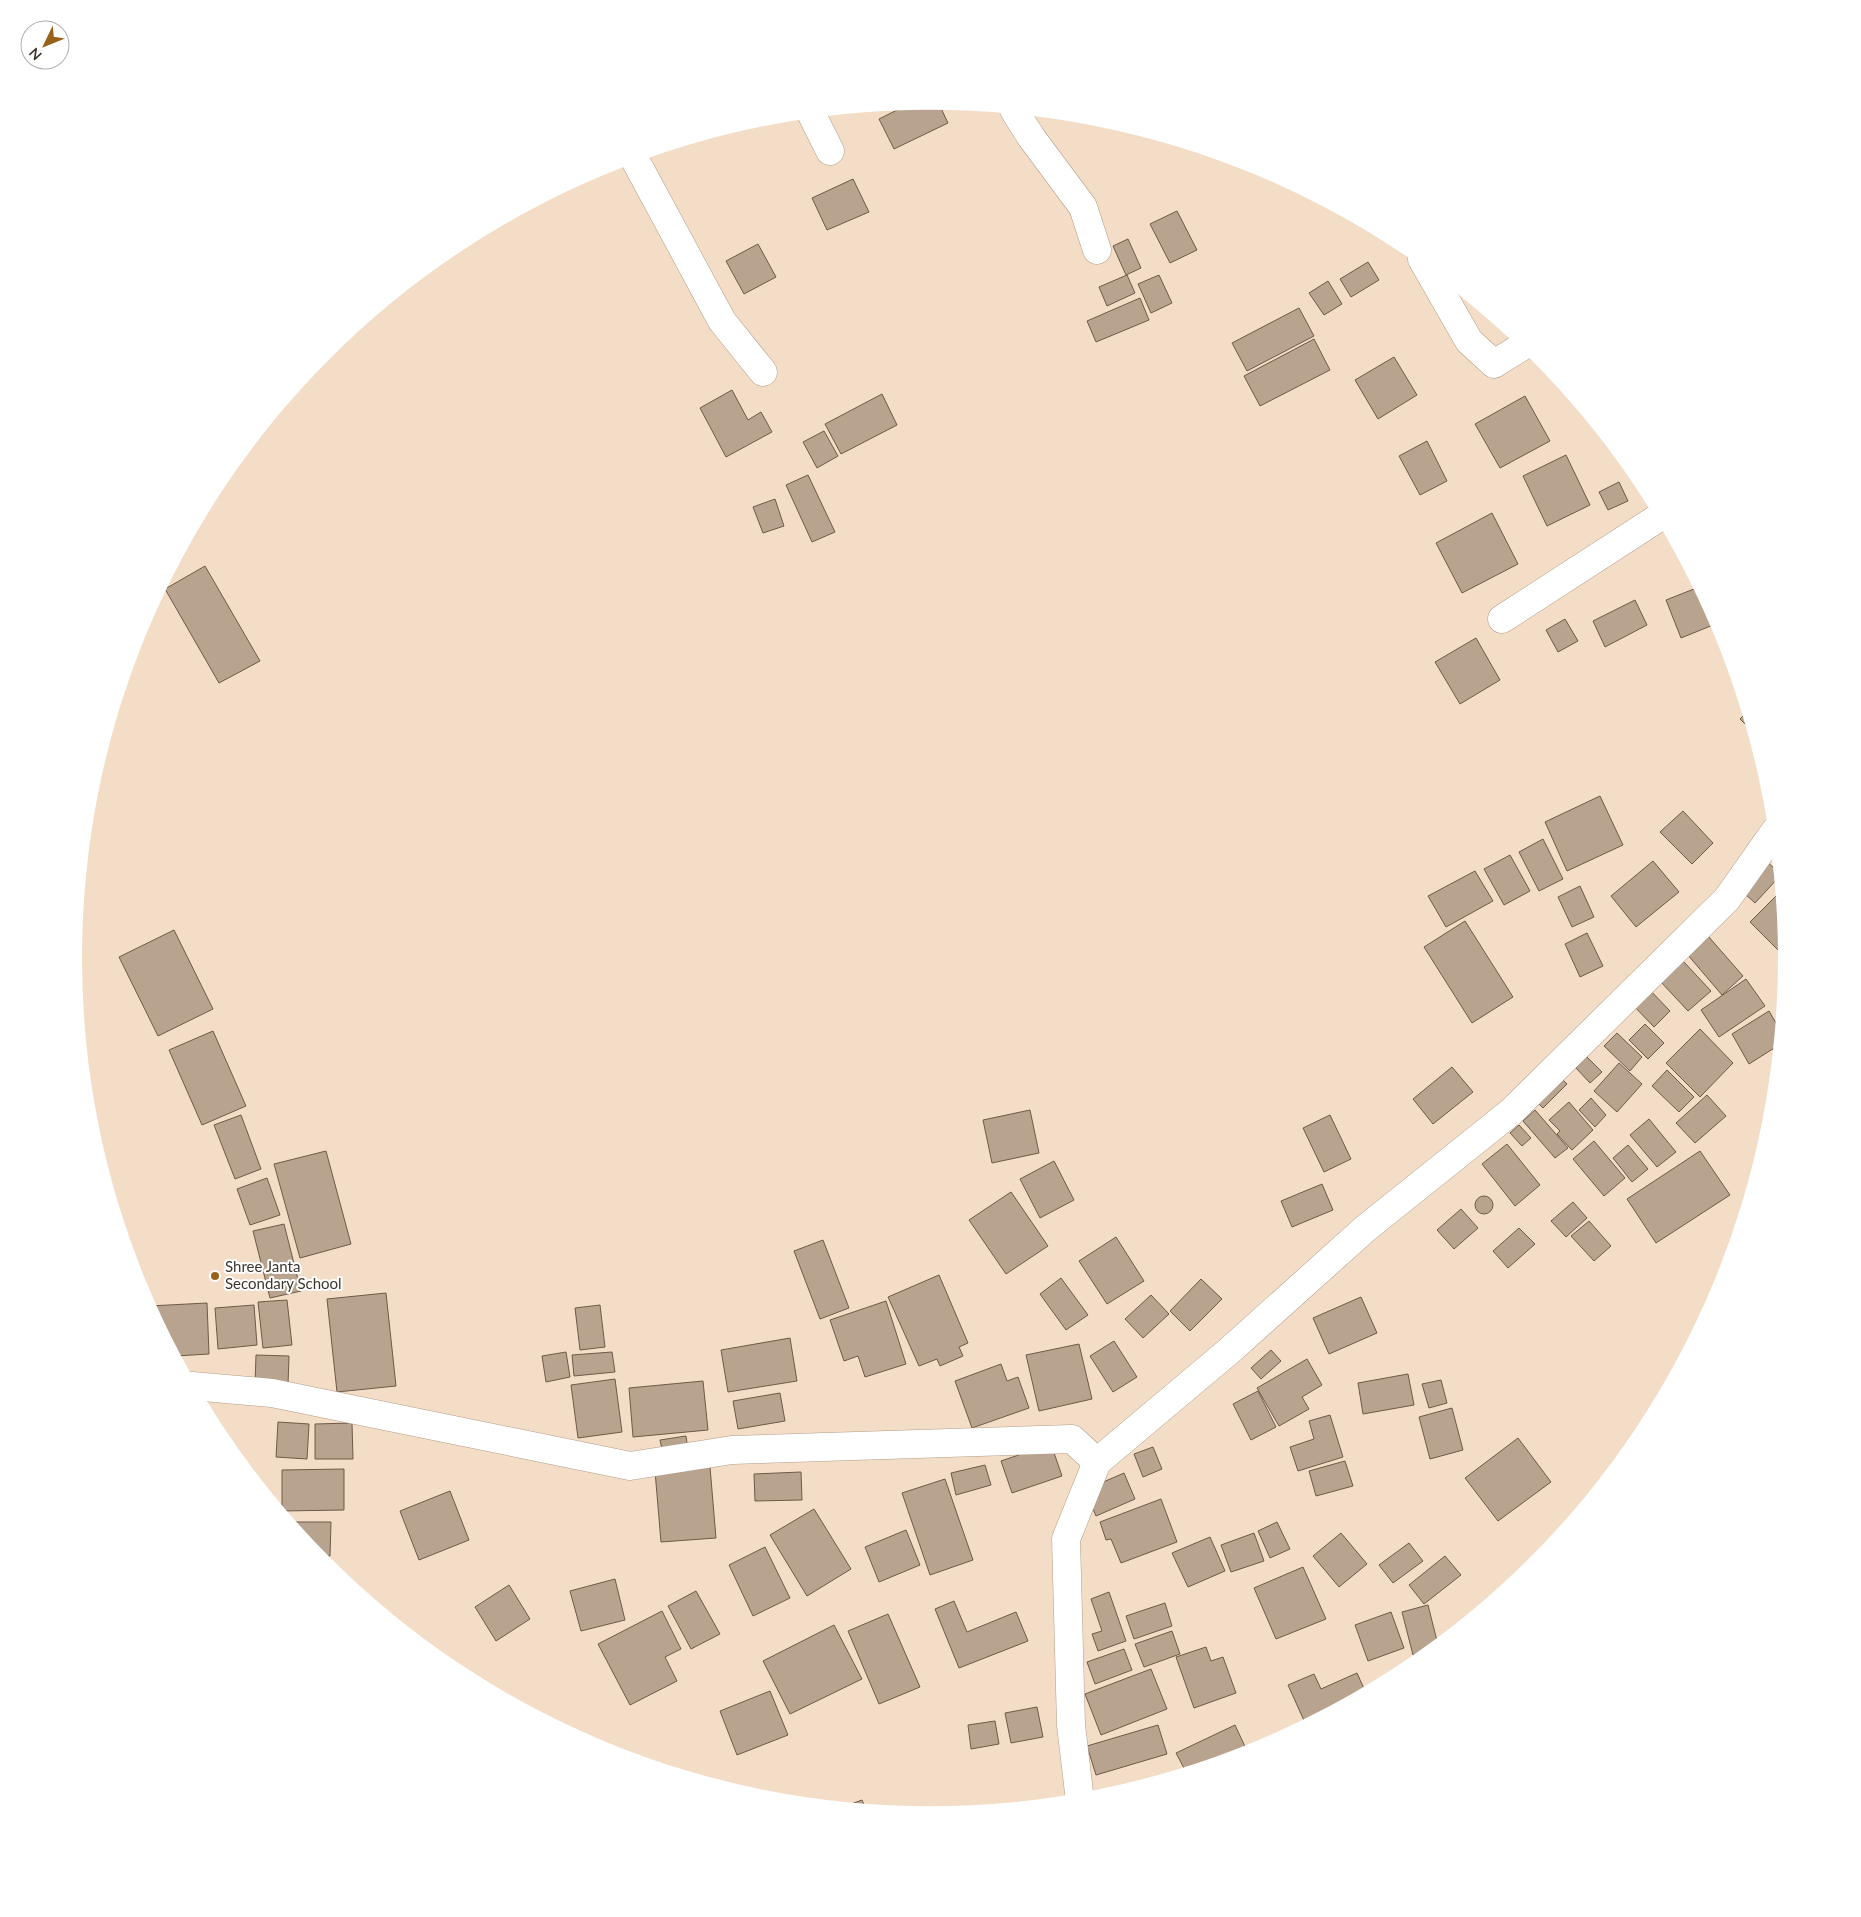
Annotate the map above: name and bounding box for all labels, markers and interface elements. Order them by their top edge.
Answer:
north arrow [20,20,70,70]
text: N [25,44,45,64]
place label: Shree Janta Secondary School [225,1257,342,1292]
marker: Shree Janta Secondary School [209,1270,221,1282]

